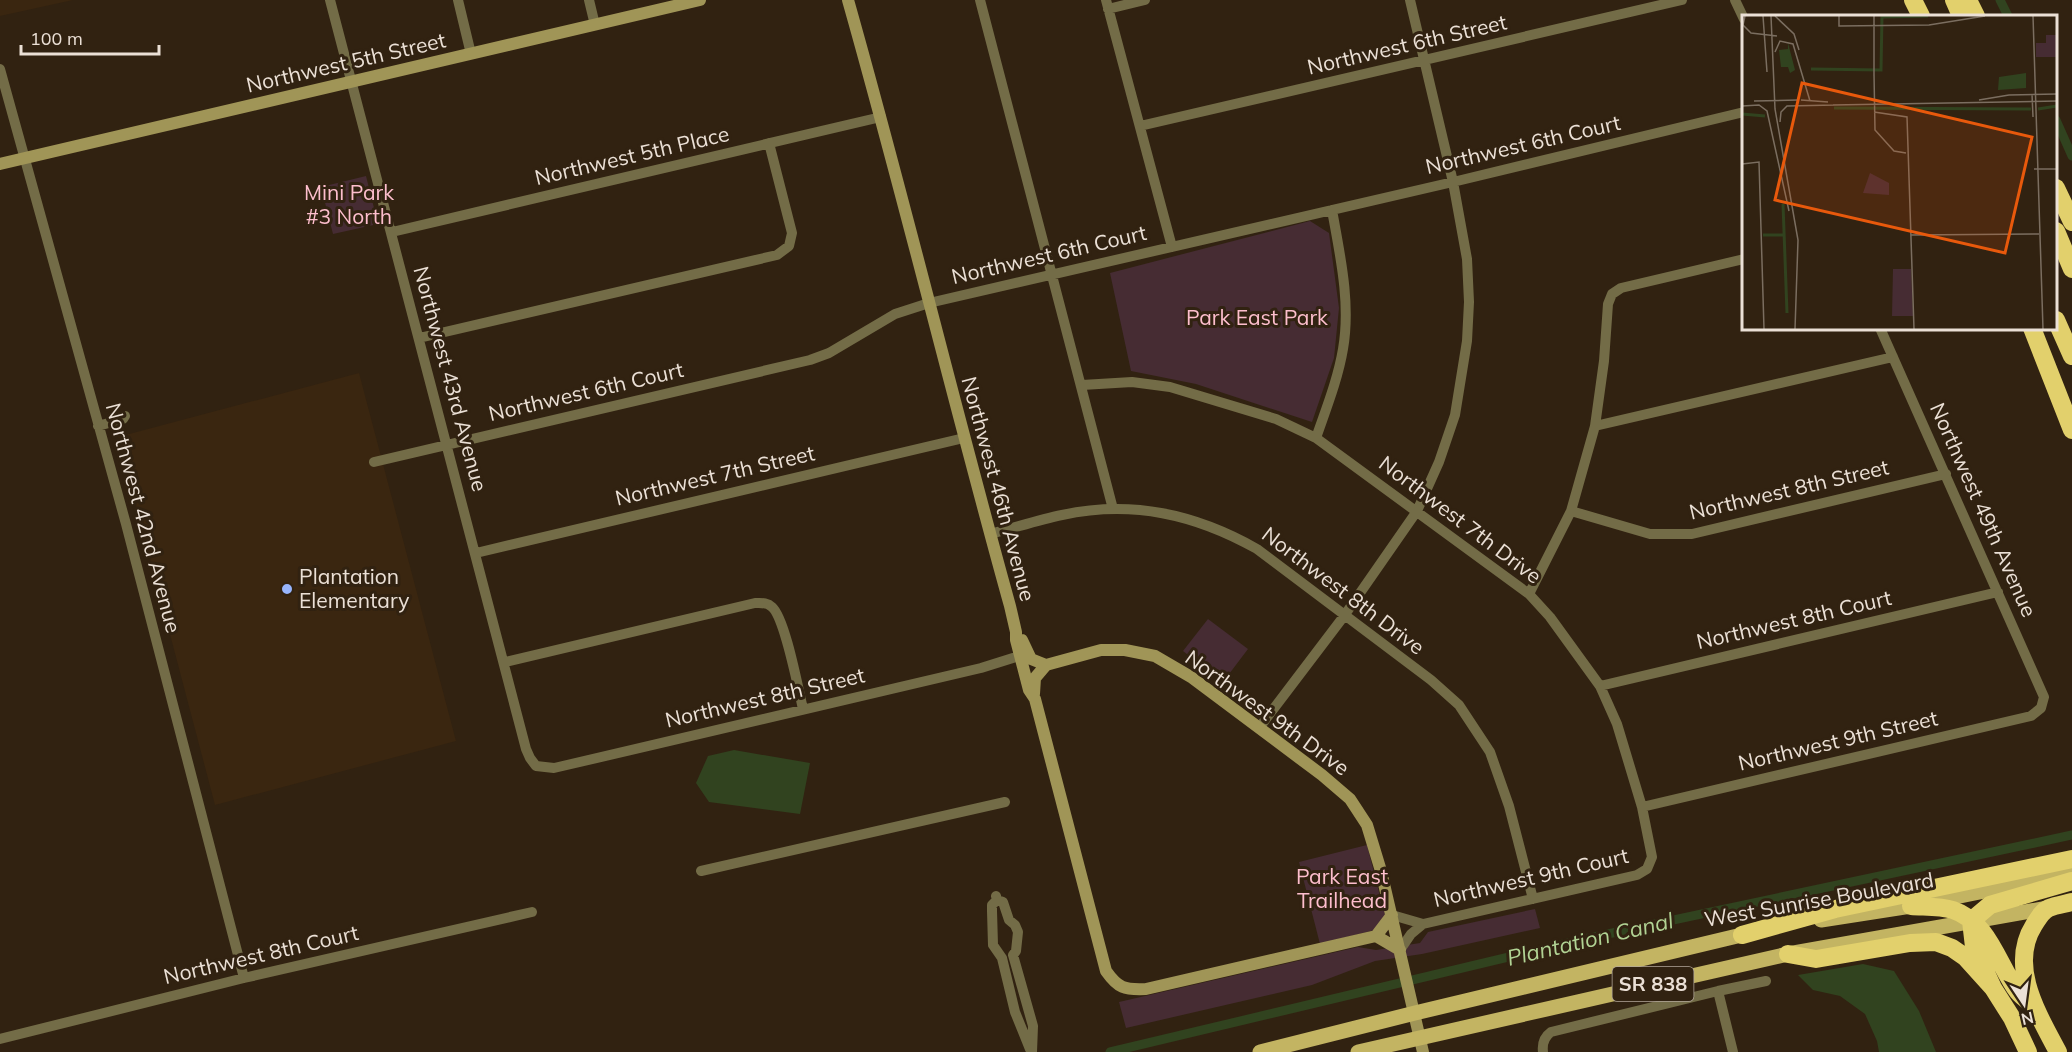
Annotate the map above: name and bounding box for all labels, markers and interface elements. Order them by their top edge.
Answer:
street label: Northwest 6th Street [1305,8,1509,80]
inset map [1742,15,2057,330]
scale bar [21,18,159,56]
street label: Northwest 5th Street [244,26,448,98]
text: 100 m [30,27,83,50]
street label: Northwest 6th Court [1423,109,1623,179]
street label: Northwest 5th Place [532,120,731,190]
park label: Mini Park #3 North [304,179,394,229]
street label: Northwest 6th Court [949,219,1149,289]
street label: Northwest 43rd Avenue [408,263,494,494]
park label: Park East Park [1186,304,1328,330]
street label: Northwest 6th Court [486,356,686,426]
street label: Northwest 46th Avenue [956,374,1041,604]
street label: Northwest 49th Avenue [1925,399,2043,621]
street label: Northwest 42nd Avenue [101,400,187,635]
street label: Northwest 7th Street [613,439,817,511]
street label: Northwest 7th Drive [1374,450,1547,589]
street label: Northwest 8th Street [1687,453,1891,525]
street label: Northwest 8th Drive [1257,521,1430,660]
place label: Plantation Elementary [299,563,409,613]
marker: Plantation Elementary [280,582,294,596]
street label: Northwest 8th Court [1694,584,1894,654]
street label: Northwest 9th Drive [1180,644,1355,780]
street label: Northwest 8th Street [663,661,867,733]
street label: Northwest 9th Street [1736,704,1940,776]
street label: Northwest 9th Court [1431,842,1631,912]
park label: Park East Trailhead [1296,863,1388,913]
street label: West Sunrise Boulevard [1702,866,1936,932]
water label: Plantation Canal [1504,906,1677,972]
street label: Northwest 8th Court [161,919,361,989]
road number: SR 838 [1612,967,1694,1001]
north arrow [1994,974,2054,1034]
text: N [2019,1008,2036,1030]

